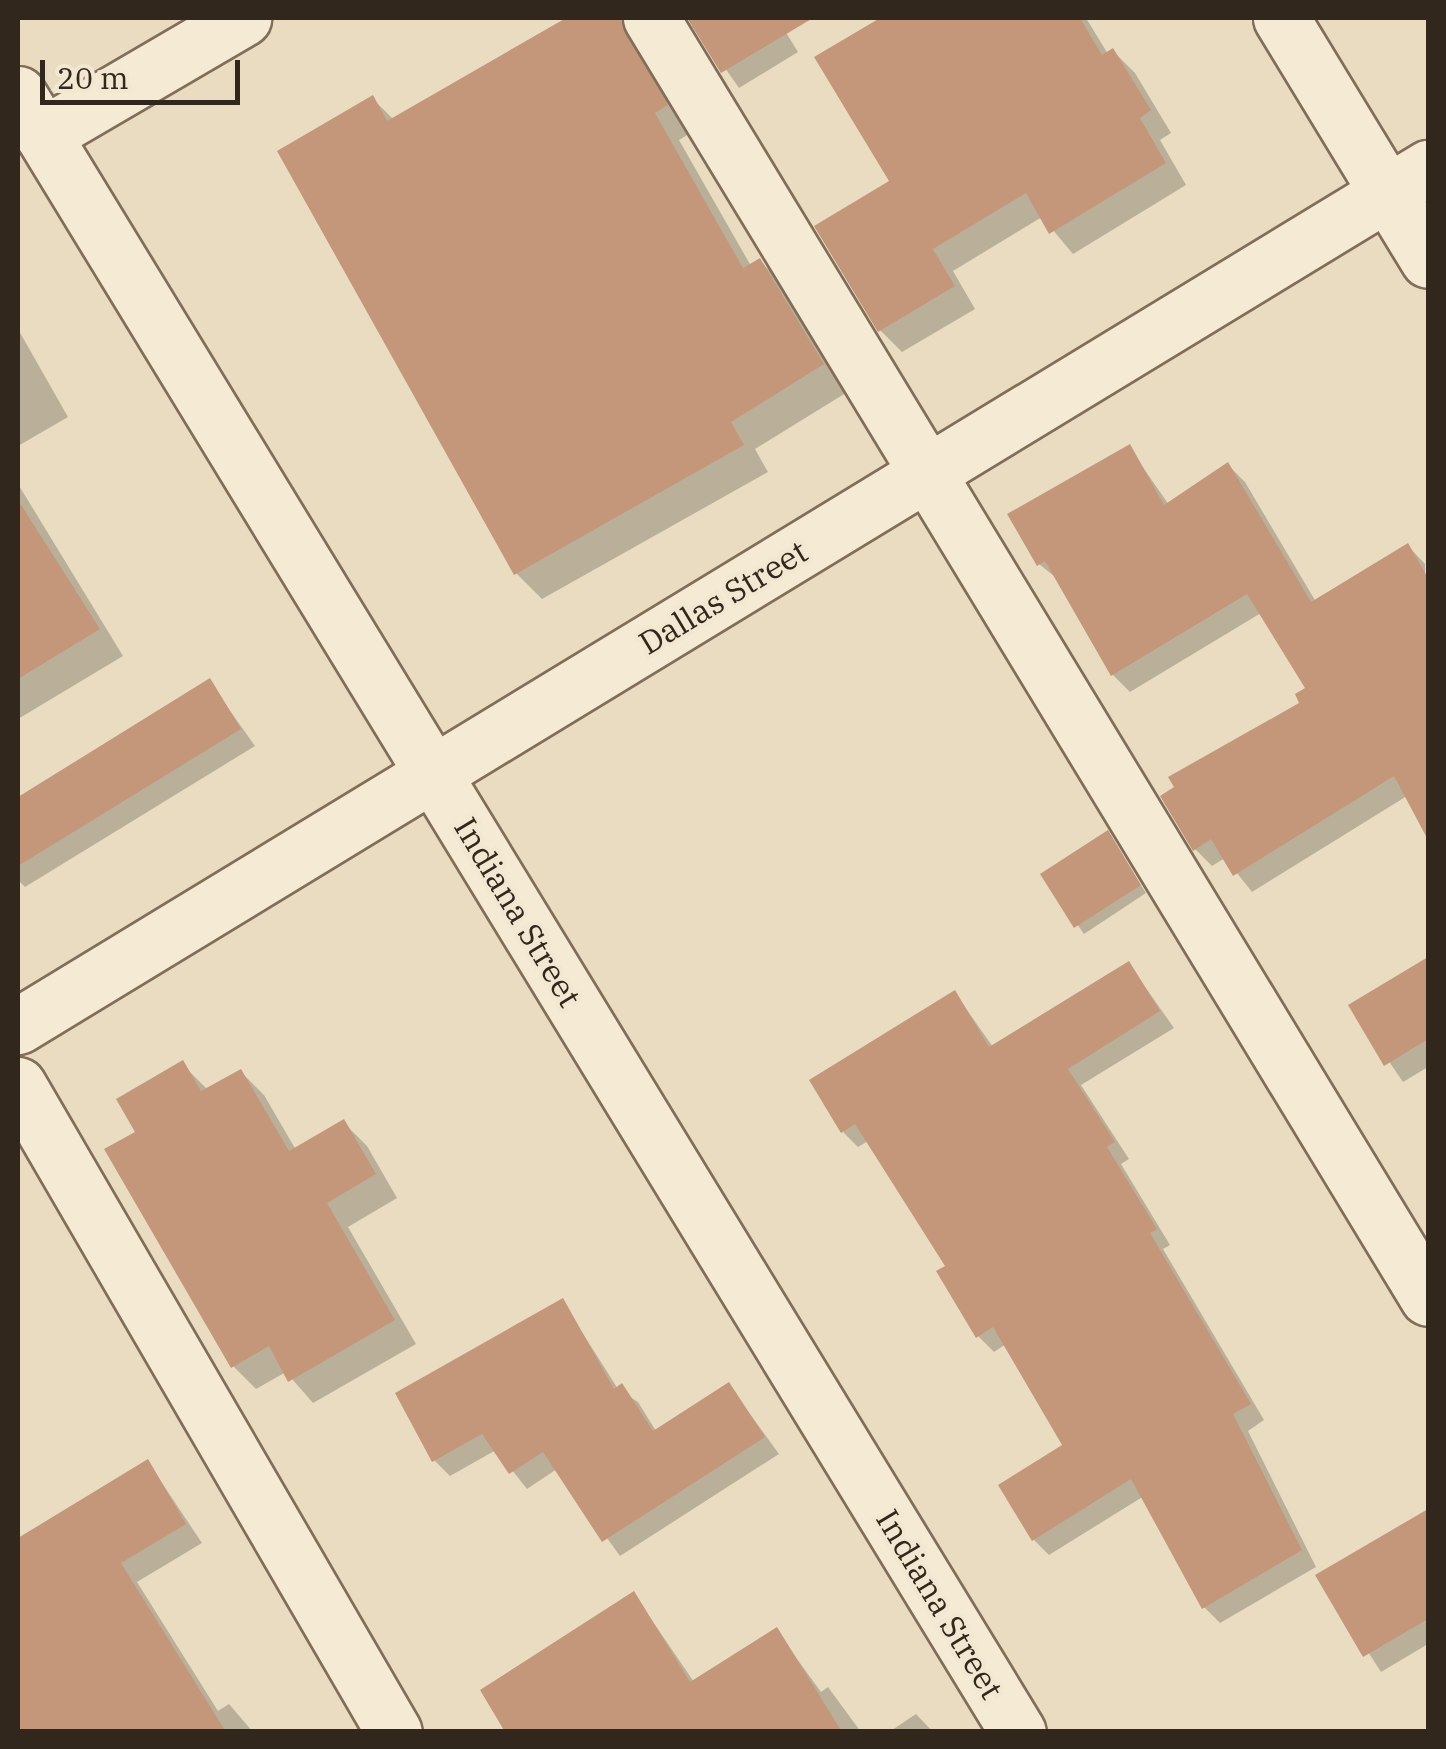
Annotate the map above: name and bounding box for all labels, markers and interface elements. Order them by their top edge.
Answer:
scale bar [45,40,245,102]
text: 20 m [57,58,129,97]
street label: Dallas Street [632,532,814,662]
street label: Indiana Street [446,810,590,1014]
street label: Indiana Street [868,1502,1012,1706]

